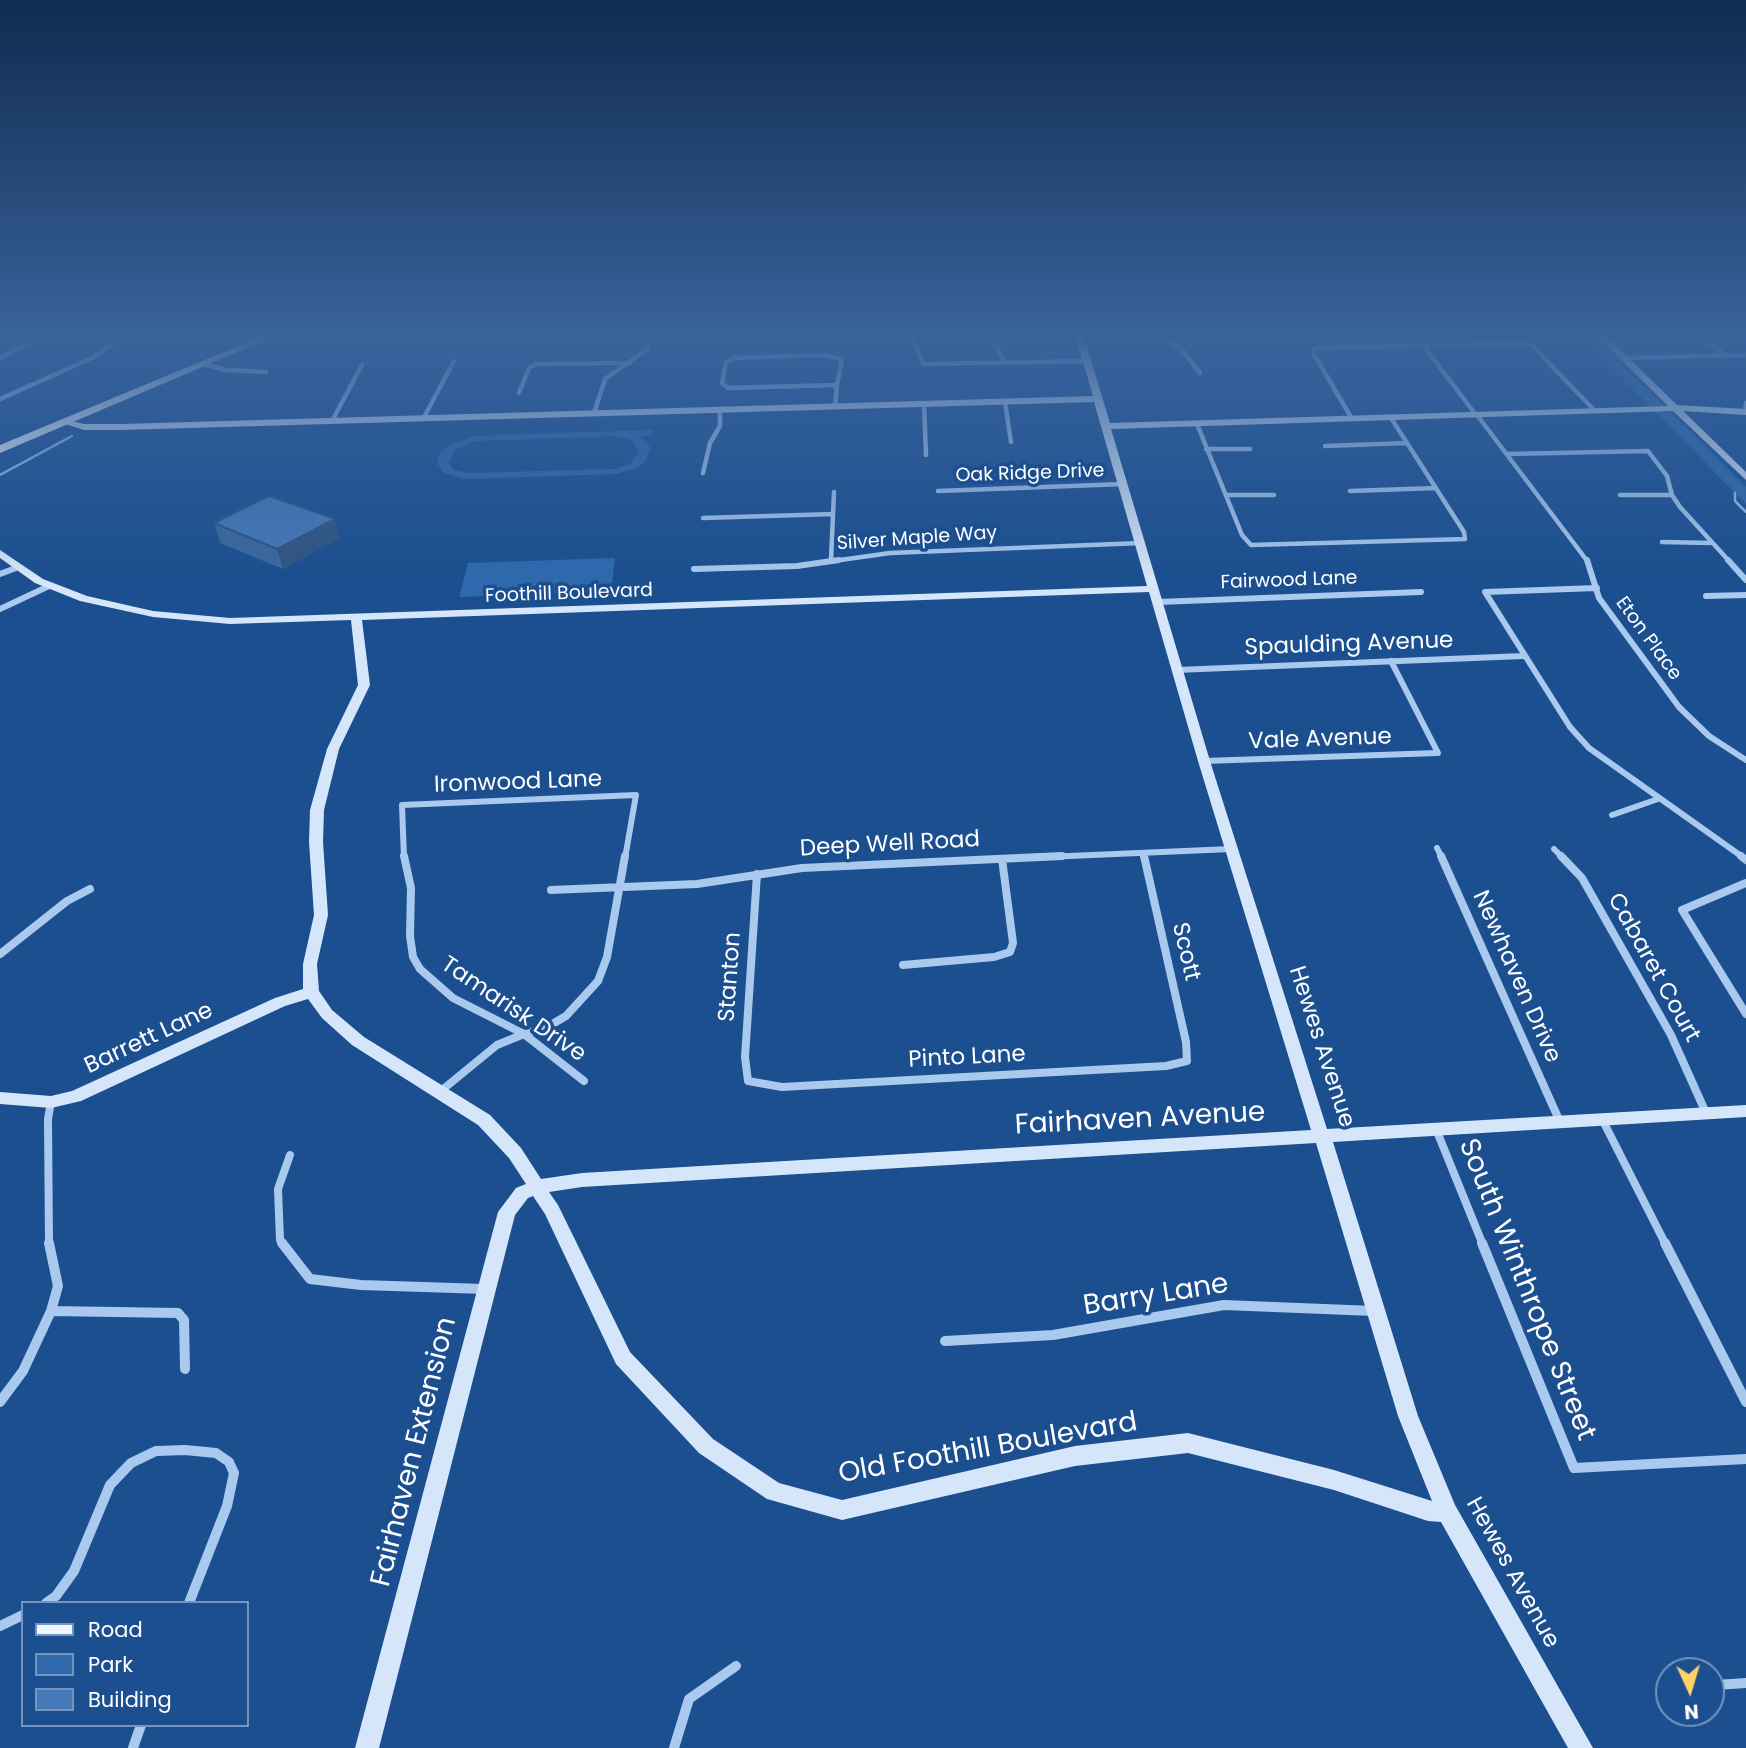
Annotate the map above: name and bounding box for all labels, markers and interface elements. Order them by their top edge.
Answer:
street label: Oak Ridge Drive [955,460,1105,488]
street label: Silver Maple Way [836,522,998,556]
street label: Fairwood Lane [1220,567,1358,595]
street label: Foothill Boulevard [485,580,653,608]
street label: Eton Place [1610,593,1686,685]
street label: Spaulding Avenue [1244,628,1454,662]
street label: Vale Avenue [1248,724,1392,756]
street label: Ironwood Lane [434,766,602,800]
street label: Deep Well Road [799,826,981,864]
street label: Newhaven Drive [1466,887,1566,1067]
street label: Cabaret Court [1601,889,1705,1047]
street label: Scott [1165,920,1205,984]
street label: Stanton [714,931,748,1023]
street label: Tamarisk Drive [435,951,591,1069]
street label: Hewes Avenue [1282,963,1360,1131]
street label: Barrett Lane [80,997,218,1081]
street label: Pinto Lane [908,1041,1026,1075]
street label: Fairhaven Avenue [1014,1097,1266,1143]
street label: South Winthrope Street [1450,1134,1602,1446]
street label: Barry Lane [1081,1268,1231,1324]
street label: Fairhaven Extension [365,1314,465,1590]
street label: Old Foothill Boulevard [836,1406,1140,1492]
street label: Hewes Avenue [1459,1493,1565,1653]
legend [21,1601,248,1727]
text: Road [88,1615,143,1644]
text: Park [88,1650,133,1679]
north arrow [1655,1657,1725,1727]
text: Building [88,1685,172,1714]
text: N [1683,1697,1699,1725]

